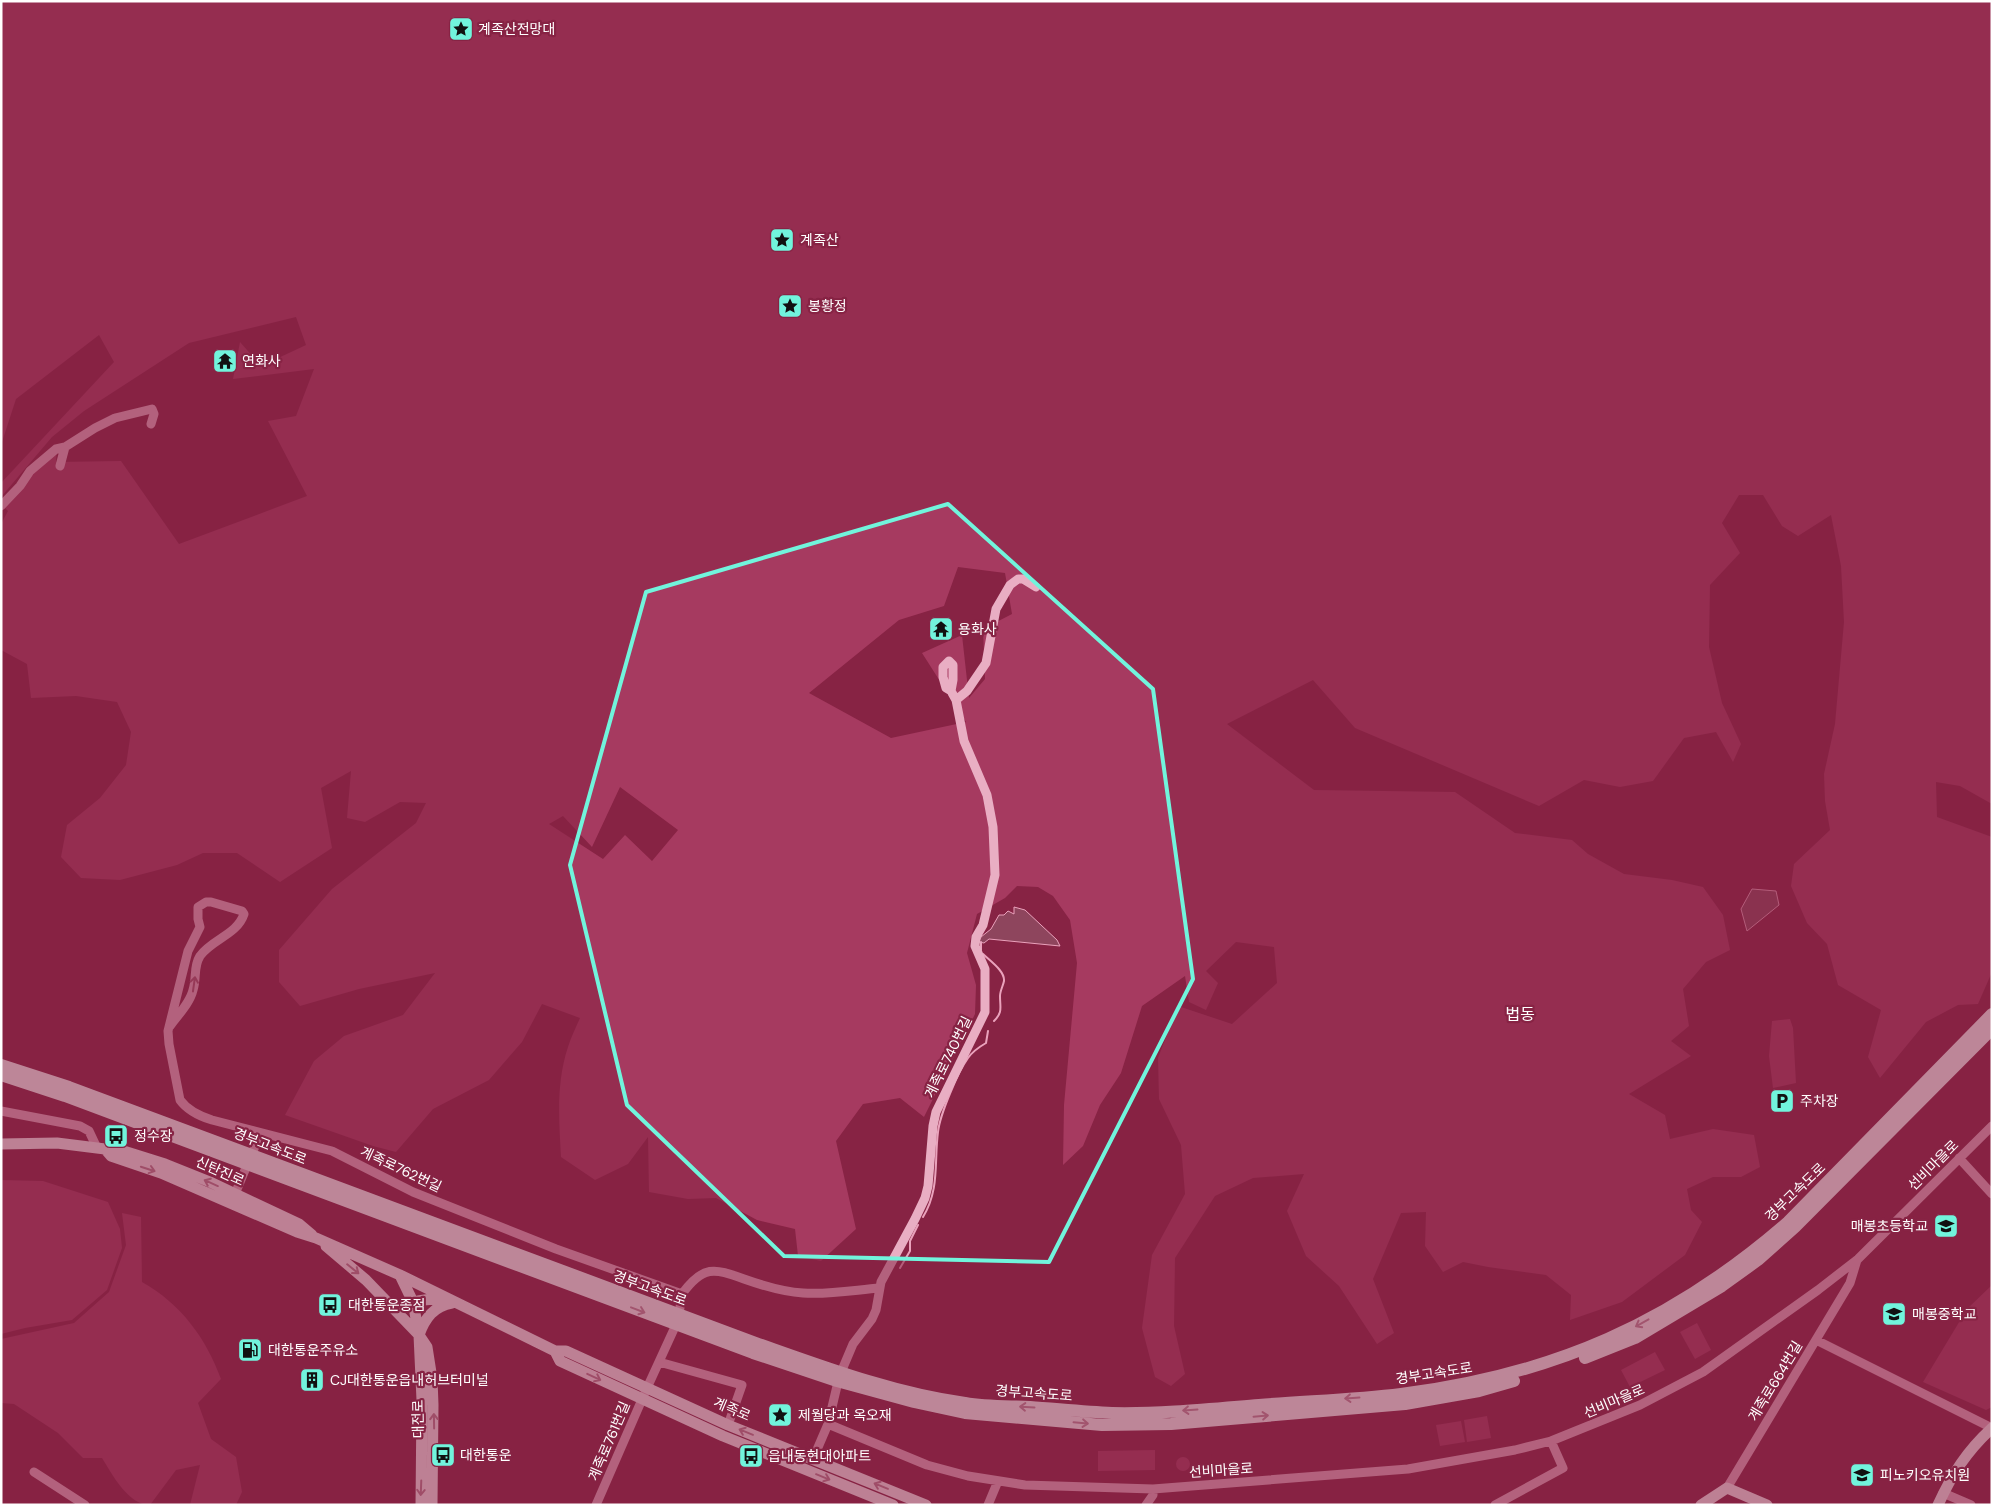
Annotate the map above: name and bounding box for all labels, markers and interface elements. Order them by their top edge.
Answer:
place icon: 계족산전망대 [448,16,474,42]
place label: 계족산전망대 [478,20,555,38]
place icon: 계족산 [769,227,795,253]
place label: 계족산 [800,231,839,249]
place icon: 봉황정 [777,293,803,319]
place label: 봉황정 [808,297,847,315]
temple icon: 연화사 [212,348,238,374]
place label: 연화사 [242,352,281,370]
temple icon: 용화사 [928,616,954,642]
place label: 용화사 [958,620,997,638]
one-way arrow [189,976,199,992]
district label: 법동 [1505,1004,1535,1025]
street label: 계족로740번길 [920,1013,976,1101]
parking icon: 주차장 [1769,1088,1795,1114]
place label: 주차장 [1800,1092,1839,1110]
bus stop icon: 정수장 [103,1123,129,1149]
street label: 경부고속도로 [231,1124,309,1168]
place label: 정수장 [134,1127,173,1145]
street label: 선비마을로 [1904,1136,1962,1194]
street label: 계족로762번길 [357,1142,445,1196]
street label: 신탄진로 [193,1152,247,1190]
street label: 경부고속도로 [1761,1159,1829,1225]
one-way arrow [140,1164,156,1174]
one-way arrow [204,1177,219,1187]
school or university icon: 매봉초등학교 [1933,1213,1959,1239]
place label: 매봉초등학교 [1851,1217,1928,1235]
one-way arrow [347,1264,360,1275]
street label: 경부고속도로 [611,1266,689,1310]
bus stop icon: 대한통운종점 [317,1292,343,1318]
place label: 대한통운종점 [348,1296,425,1314]
school or university icon: 매봉중학교 [1881,1301,1907,1327]
place label: 매봉중학교 [1912,1305,1977,1323]
one-way arrow [630,1306,645,1315]
one-way arrow [1635,1319,1650,1328]
fuel station icon: 대한통운주유소 [237,1337,263,1363]
street label: 계족로664번길 [1744,1338,1806,1424]
place label: 대한통운주유소 [268,1341,358,1359]
street label: 경부고속도로 [1394,1358,1474,1388]
building icon: CJ대한통운읍내허브터미널 [299,1367,325,1393]
place label: CJ대한통운읍내허브터미널 [330,1371,489,1389]
one-way arrow [587,1372,602,1382]
street label: 선비마을로 [1581,1380,1647,1422]
street label: 경부고속도로 [995,1381,1073,1405]
street label: 계족로 [711,1393,753,1425]
one-way arrow [1344,1393,1360,1403]
street label: 대전로 [409,1399,427,1438]
street label: 계족로761번길 [584,1399,634,1483]
place icon: 제월당과 옥오재 [767,1402,793,1428]
one-way arrow [1020,1403,1036,1412]
place label: 제월당과 옥오재 [798,1406,892,1424]
one-way arrow [1182,1406,1198,1415]
one-way arrow [1252,1411,1268,1421]
one-way arrow [429,1413,438,1429]
one-way arrow [1073,1418,1089,1428]
one-way arrow [739,1427,754,1436]
bus stop icon: 대한통운 [430,1442,456,1468]
bus stop icon: 읍내동현대아파트 [738,1443,764,1469]
place label: 대한통운 [460,1446,512,1464]
place label: 읍내동현대아파트 [768,1447,871,1465]
street label: 선비마을로 [1188,1459,1254,1481]
school or university icon: 피노키오유치원 [1849,1462,1875,1488]
place label: 피노키오유치원 [1880,1466,1970,1484]
one-way arrow [816,1473,831,1482]
one-way arrow [416,1480,426,1496]
one-way arrow [874,1481,889,1491]

